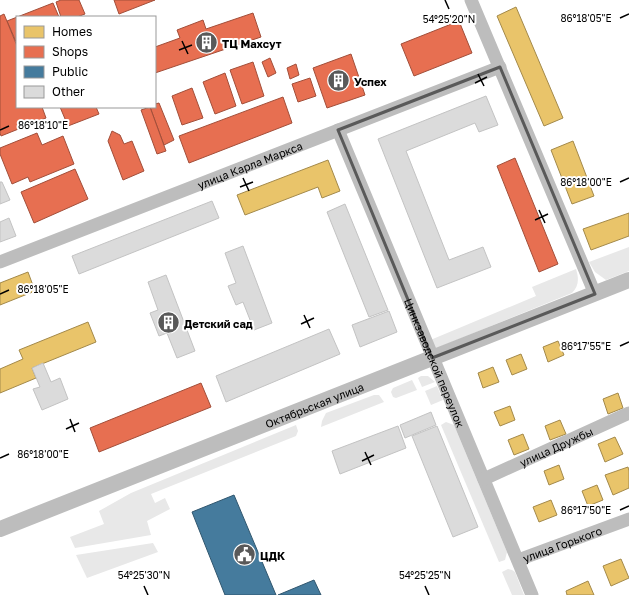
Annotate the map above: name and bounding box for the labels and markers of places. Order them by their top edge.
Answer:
building icon: ТЦ Махсут [193,30,219,56]
place label: ТЦ Махсут [222,37,282,50]
building icon: Успех [326,68,352,94]
place label: Успех [354,75,387,88]
building icon: Детский сад [156,310,182,336]
place label: Детский сад [184,317,253,330]
public building icon: ЦДК [232,542,258,568]
place label: ЦДК [260,549,285,562]

